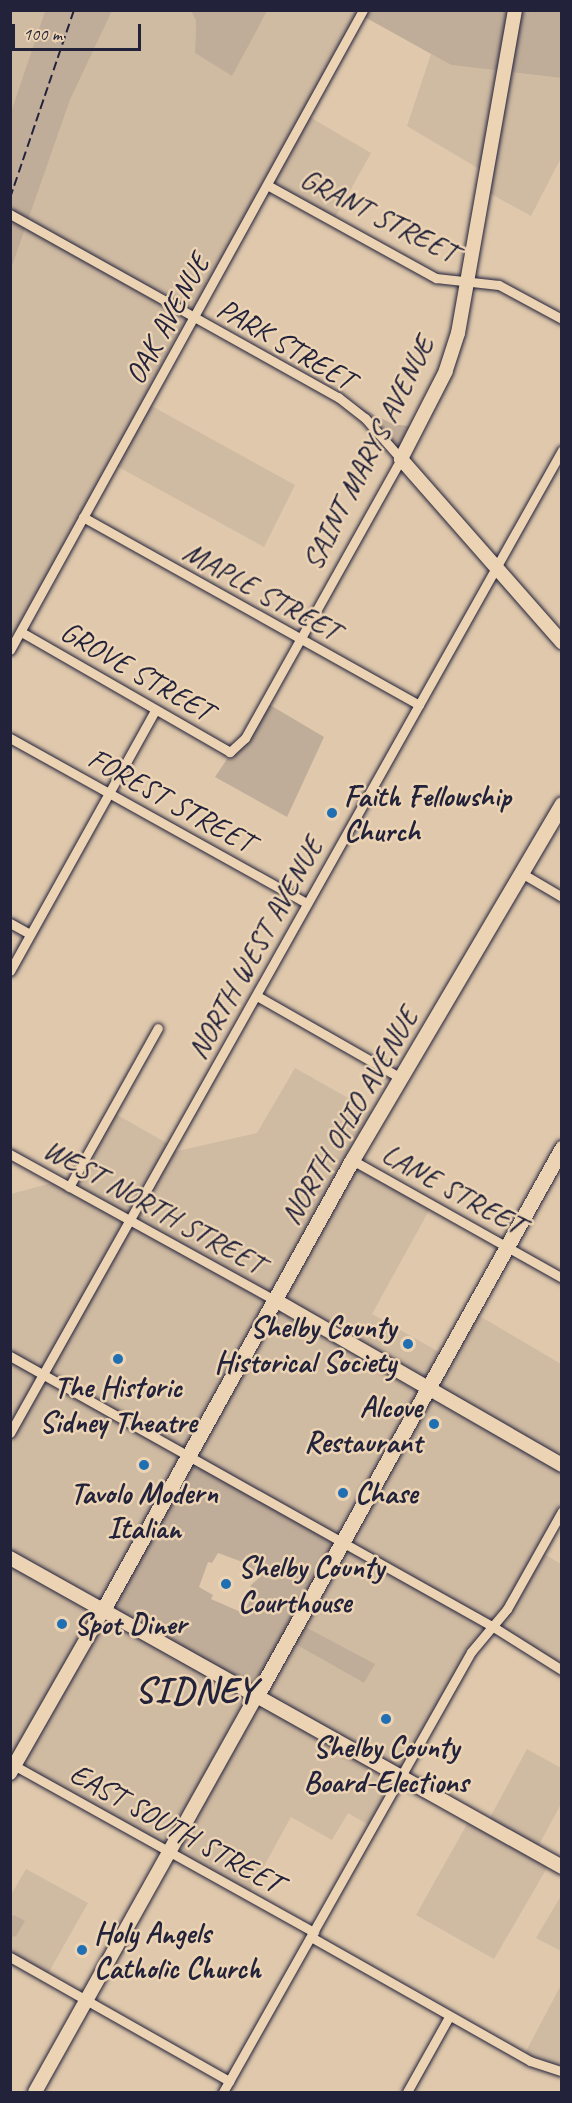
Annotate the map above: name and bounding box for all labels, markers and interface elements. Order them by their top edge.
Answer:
scale bar [15,12,144,50]
text: 100 m [23,23,62,45]
street label: GRANT STREET [295,160,463,270]
street label: OAK AVENUE [116,247,218,391]
street label: PARK STREET [211,290,361,398]
street label: SAINT MARYS AVENUE [294,330,442,576]
street label: MAPLE STREET [177,533,347,649]
street label: GROVE STREET [54,613,220,729]
street label: FOREST STREET [82,740,260,860]
place label: Faith Fellowship Church [344,778,510,848]
marker: Faith Fellowship Church [325,806,339,820]
street label: NORTH WEST AVENUE [179,830,331,1066]
street label: NORTH OHIO AVENUE [273,1002,425,1230]
street label: WEST NORTH STREET [38,1131,270,1281]
street label: LANE STREET [376,1135,530,1243]
place label: Shelby County Historical Society [215,1309,396,1380]
marker: Shelby County Historical Society [401,1337,415,1351]
marker: The Historic Sidney Theatre [111,1352,125,1366]
place label: The Historic Sidney Theatre [40,1369,196,1440]
place label: Alcove Restaurant [304,1389,422,1460]
marker: Alcove Restaurant [427,1417,441,1431]
marker: Tavolo Modern Italian [137,1458,151,1472]
place label: Tavolo Modern Italian [70,1475,218,1546]
place label: Chase [355,1475,417,1511]
marker: Chase [336,1486,350,1500]
place label: Shelby County Courthouse [238,1549,384,1620]
marker: Shelby County Courthouse [219,1577,233,1591]
place label: Spot Diner [74,1606,187,1642]
marker: Spot Diner [55,1617,69,1631]
district label: SIDNEY [136,1669,256,1713]
marker: Shelby County Board-Elections [379,1712,393,1726]
place label: Shelby County Board-Elections [304,1729,468,1800]
street label: EAST SOUTH STREET [63,1755,289,1901]
place label: Holy Angels Catholic Church [94,1915,262,1986]
marker: Holy Angels Catholic Church [75,1943,89,1957]

